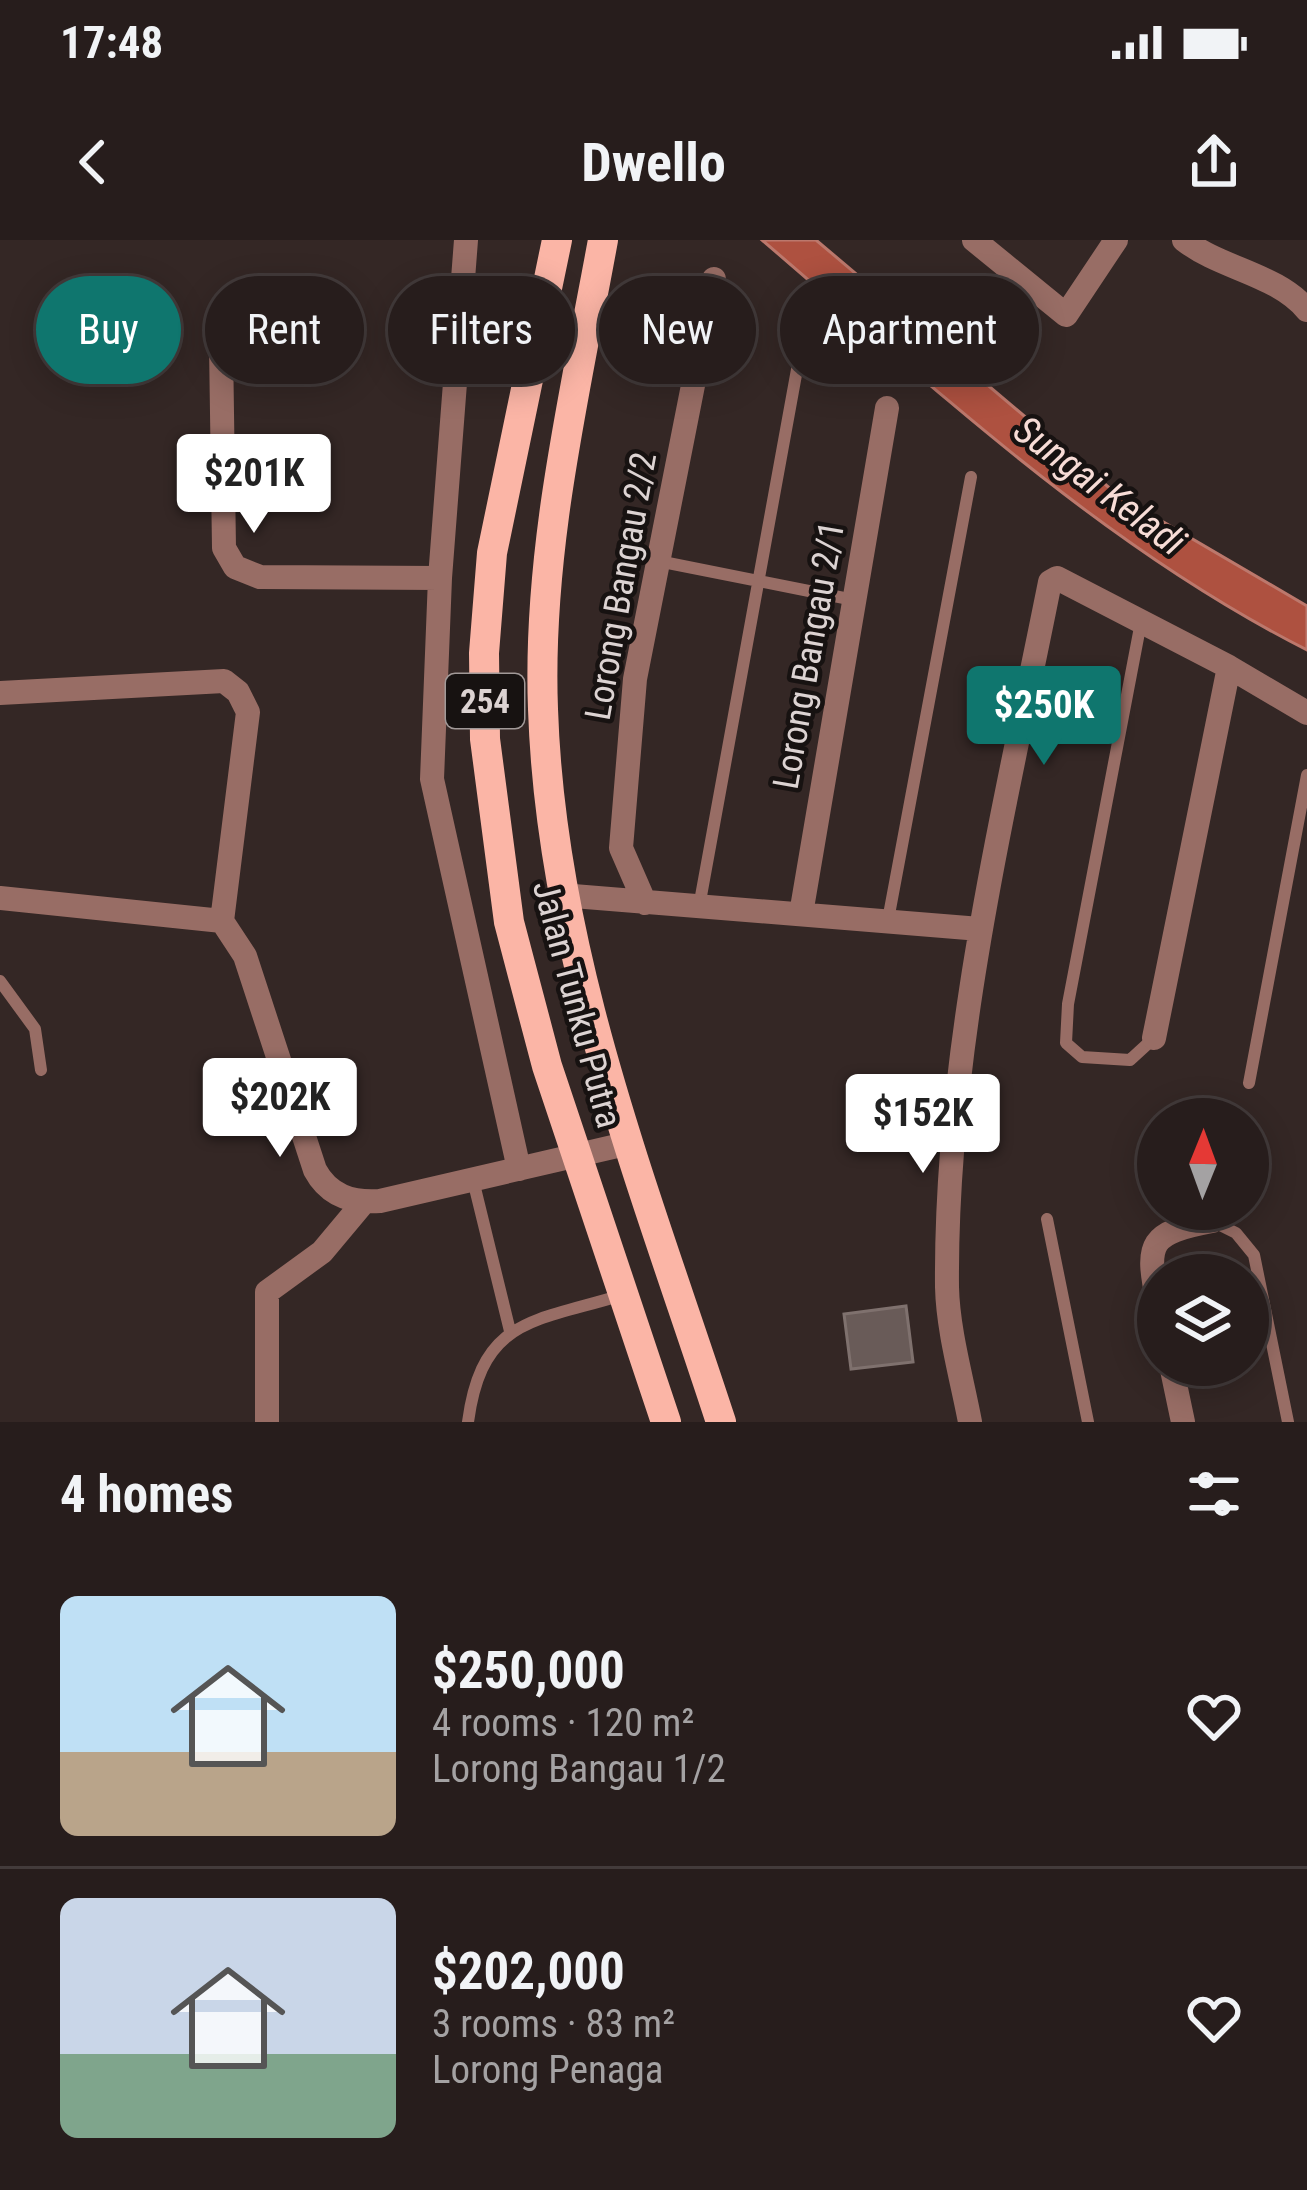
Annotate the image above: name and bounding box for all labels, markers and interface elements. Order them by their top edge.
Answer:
text: 17:48 [60,16,163,69]
icon: back [60,129,126,195]
icon: share [1181,129,1247,195]
text: Dwello [581,131,726,194]
chip: Buy [36,276,181,384]
chip: Rent [205,276,364,384]
chip: Filters [388,276,575,384]
chip: New [599,276,756,384]
chip: Apartment [780,276,1039,384]
water label: Sungai Keladi [1005,406,1194,565]
pin: $201K [170,434,338,536]
street label: Lorong Bangau 2/2 [577,449,665,723]
text: $201K [204,450,304,496]
street label: Lorong Bangau 2/1 [765,518,853,792]
pin: $250K [960,666,1128,768]
road number: 254 [446,674,524,728]
text: $250K [994,682,1094,728]
street label: Jalan Tunku Putra [524,876,630,1133]
pin: $202K [196,1058,364,1160]
text: $202K [230,1074,330,1120]
pin: $152K [839,1074,1007,1176]
text: $152K [873,1090,973,1136]
north arrow [1137,1098,1269,1230]
map controls [1137,1098,1269,1386]
button: layers [1137,1254,1269,1386]
icon: filters [1181,1461,1247,1527]
text: 4 homes [60,1465,233,1524]
text: $250,000 [432,1641,625,1700]
icon: home [156,1644,300,1788]
icon: heart [1181,1683,1247,1749]
text: 4 rooms · 120 m² [432,1700,694,1746]
text: Lorong Bangau 1/2 [432,1746,726,1792]
text: $202,000 [432,1942,625,2001]
icon: home [156,1946,300,2090]
icon: heart [1181,1985,1247,2051]
text: 3 rooms · 83 m² [432,2001,675,2047]
text: Lorong Penaga [432,2047,663,2093]

